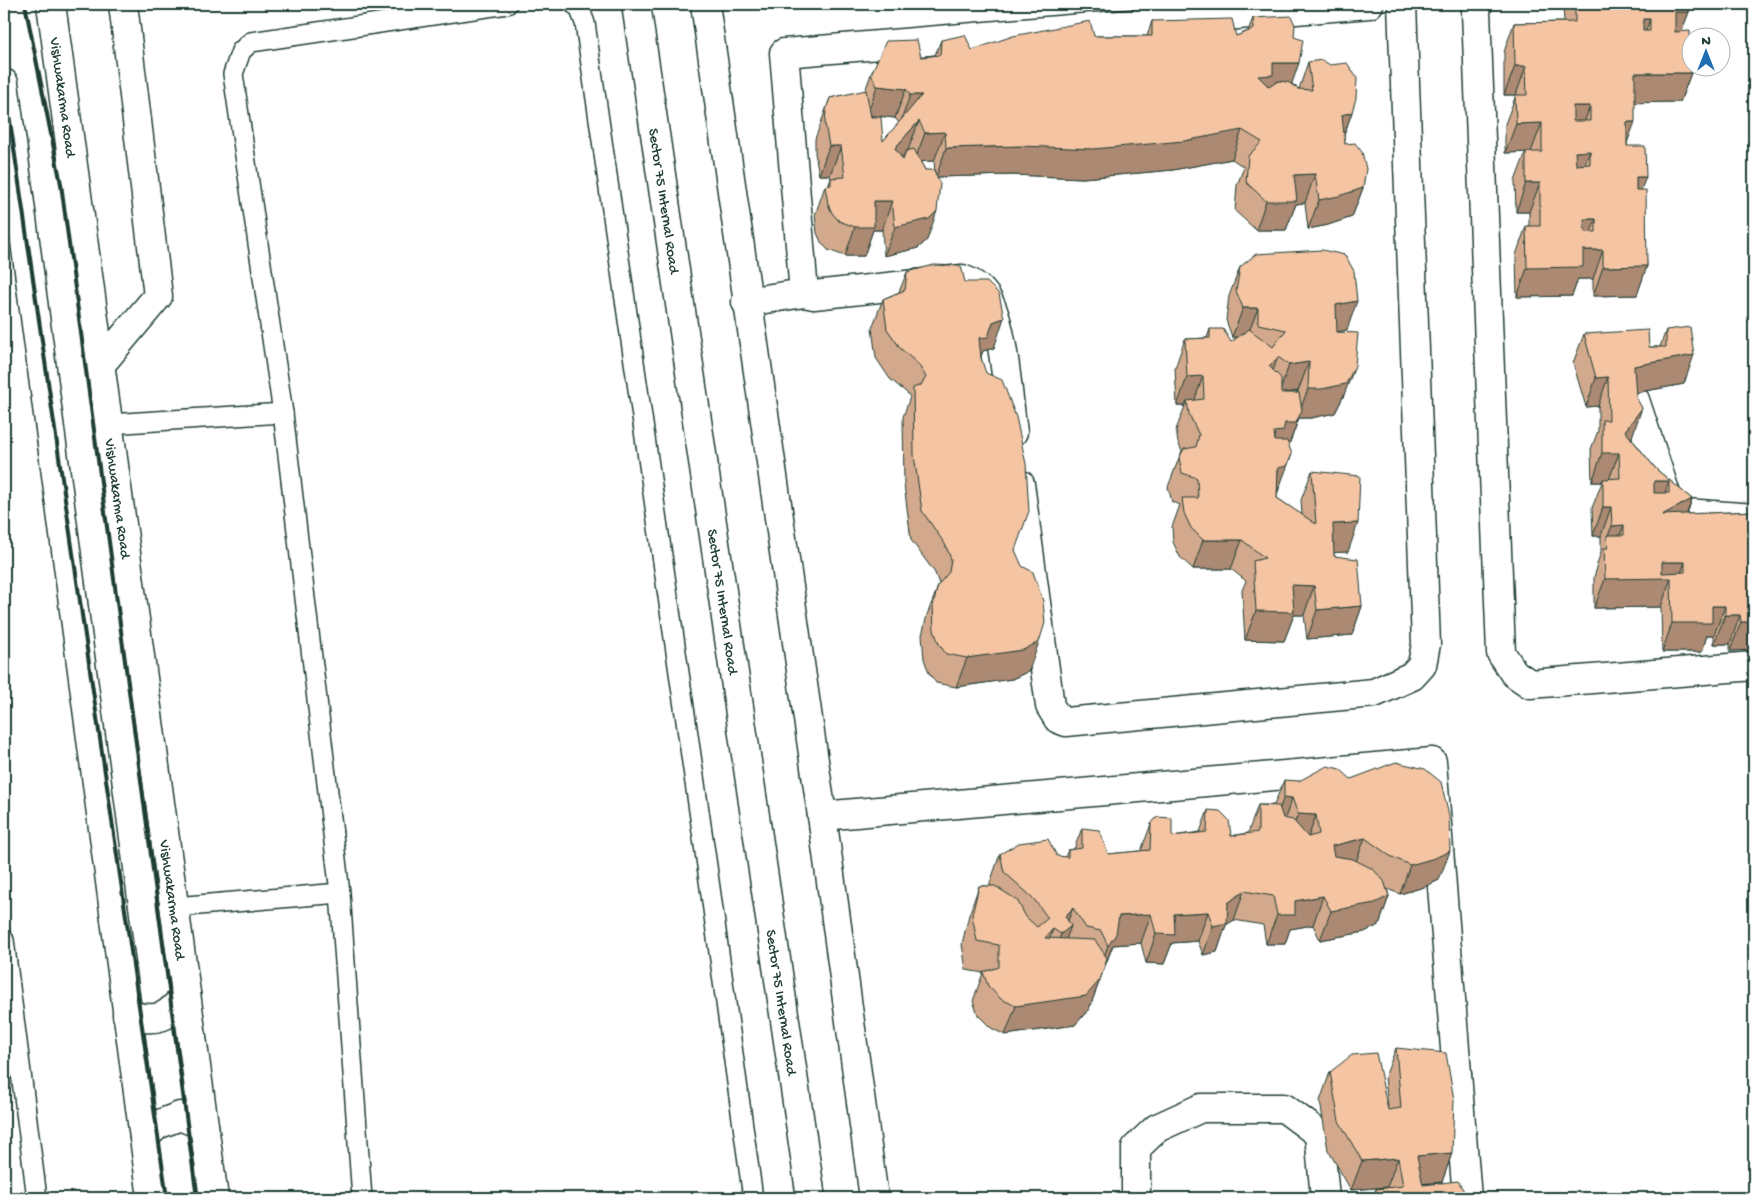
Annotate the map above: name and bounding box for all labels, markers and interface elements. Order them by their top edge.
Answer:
north arrow [1680,28,1730,78]
text: N [1701,33,1711,50]
street label: Vishwakarma Road [45,35,79,160]
street label: Sector 75 Internal Road [643,127,683,276]
street label: Vishwakarma Road [99,437,134,561]
street label: Sector 75 Internal Road [702,528,741,677]
street label: Vishwakarma Road [154,838,189,962]
street label: Sector 75 Internal Road [761,929,800,1078]

